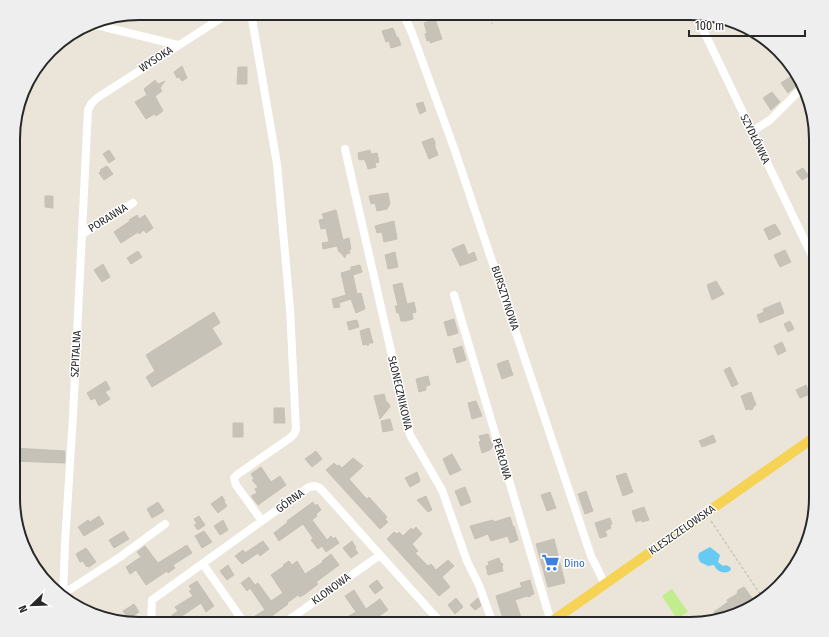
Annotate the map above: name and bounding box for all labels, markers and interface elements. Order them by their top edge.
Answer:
scale bar [689,12,805,38]
text: 100 m [695,19,724,33]
street label: WYSOKA [137,43,175,75]
street label: SZYDŁÓWKA [737,112,774,166]
street label: PORANNA [86,201,130,235]
street label: BURSZTYNOWA [488,264,522,332]
street label: SZPITALNA [68,330,84,378]
street label: SŁONECZNIKOWA [385,355,415,431]
street label: PERŁOWA [490,437,514,481]
street label: GÓRNA [273,486,307,516]
street label: KLESZCZELOWSKA [646,502,718,558]
supermarket icon: Dino [541,553,561,573]
place label: Dino [564,557,585,570]
street label: KLONOWA [309,570,353,607]
north arrow [12,585,52,625]
text: N [16,603,31,614]

